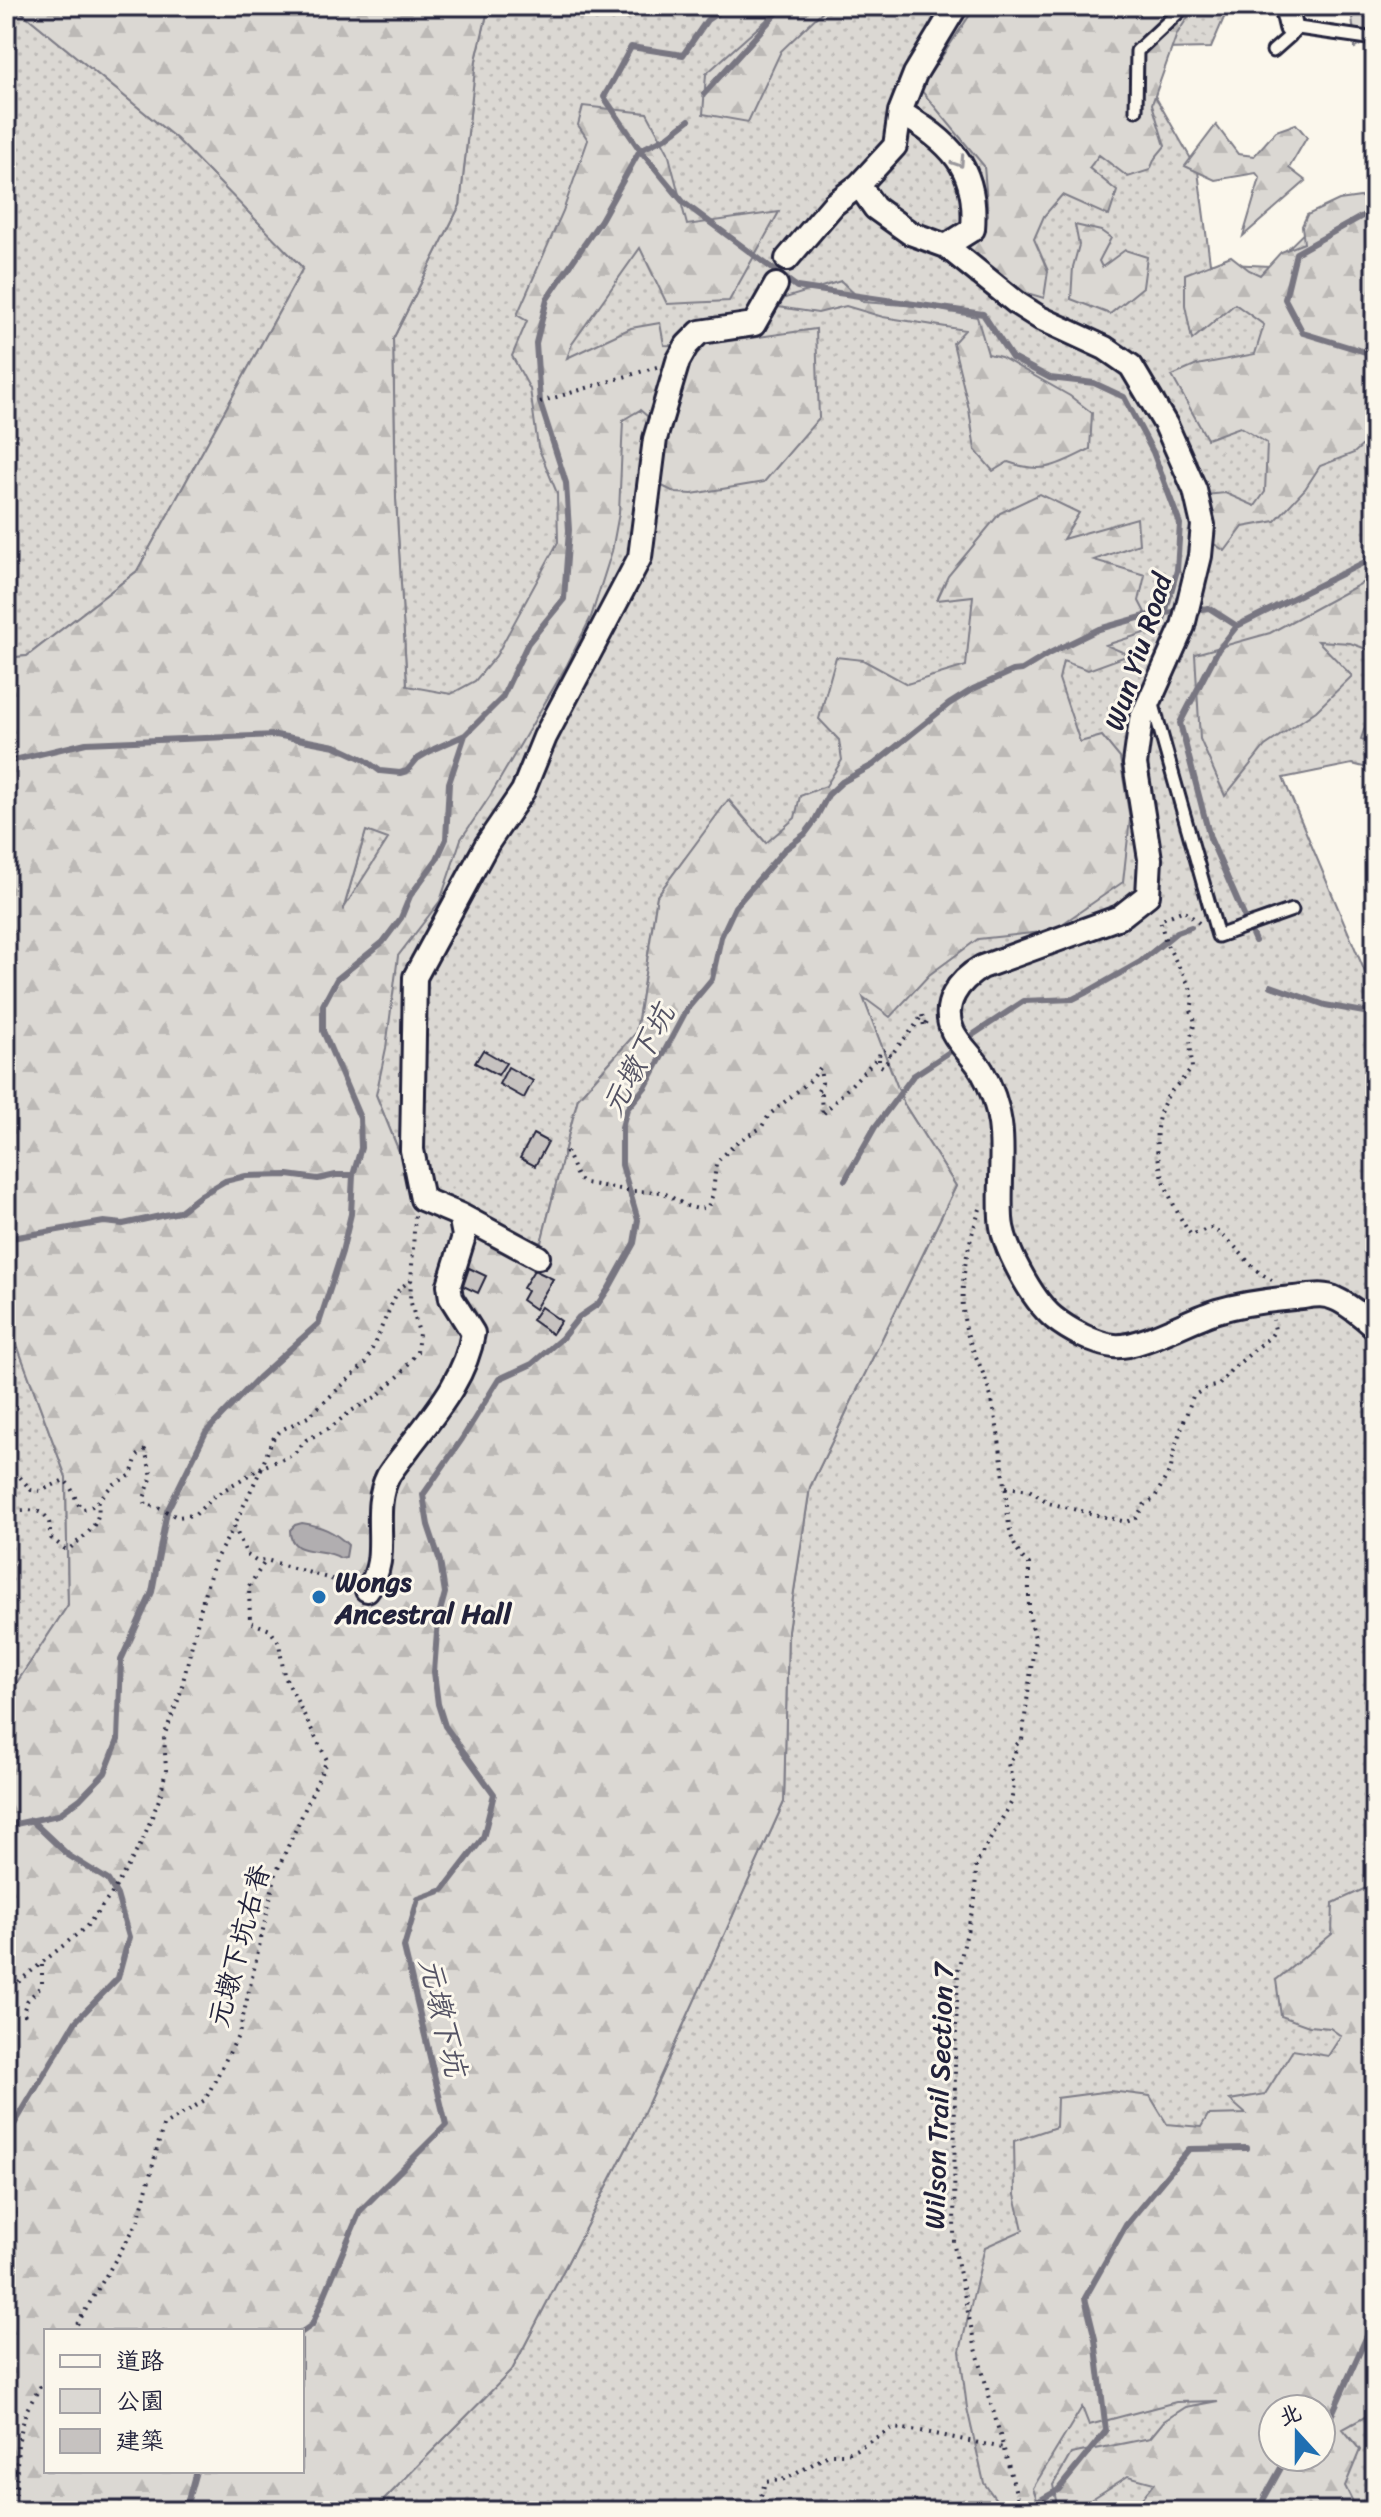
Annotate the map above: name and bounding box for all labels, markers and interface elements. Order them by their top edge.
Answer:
one-way arrow [950,153,965,167]
street label: Wun Yiu Road [1090,565,1187,737]
water label: 元墩下坑 [586,992,691,1126]
place label: Wongs Ancestral Hall [334,1557,512,1638]
marker: Wongs Ancestral Hall [310,1588,328,1606]
street label: 元墩下坑右脊 [194,1858,284,2032]
water label: 元墩下坑 [403,1952,483,2084]
street label: Wilson Trail Section 7 [910,1960,968,2230]
legend [44,2329,304,2473]
text: 道路 [116,2340,164,2382]
text: 公園 [116,2380,164,2422]
north arrow [1257,2393,1337,2473]
text: 北 [1273,2393,1307,2437]
text: 建築 [116,2420,164,2462]

